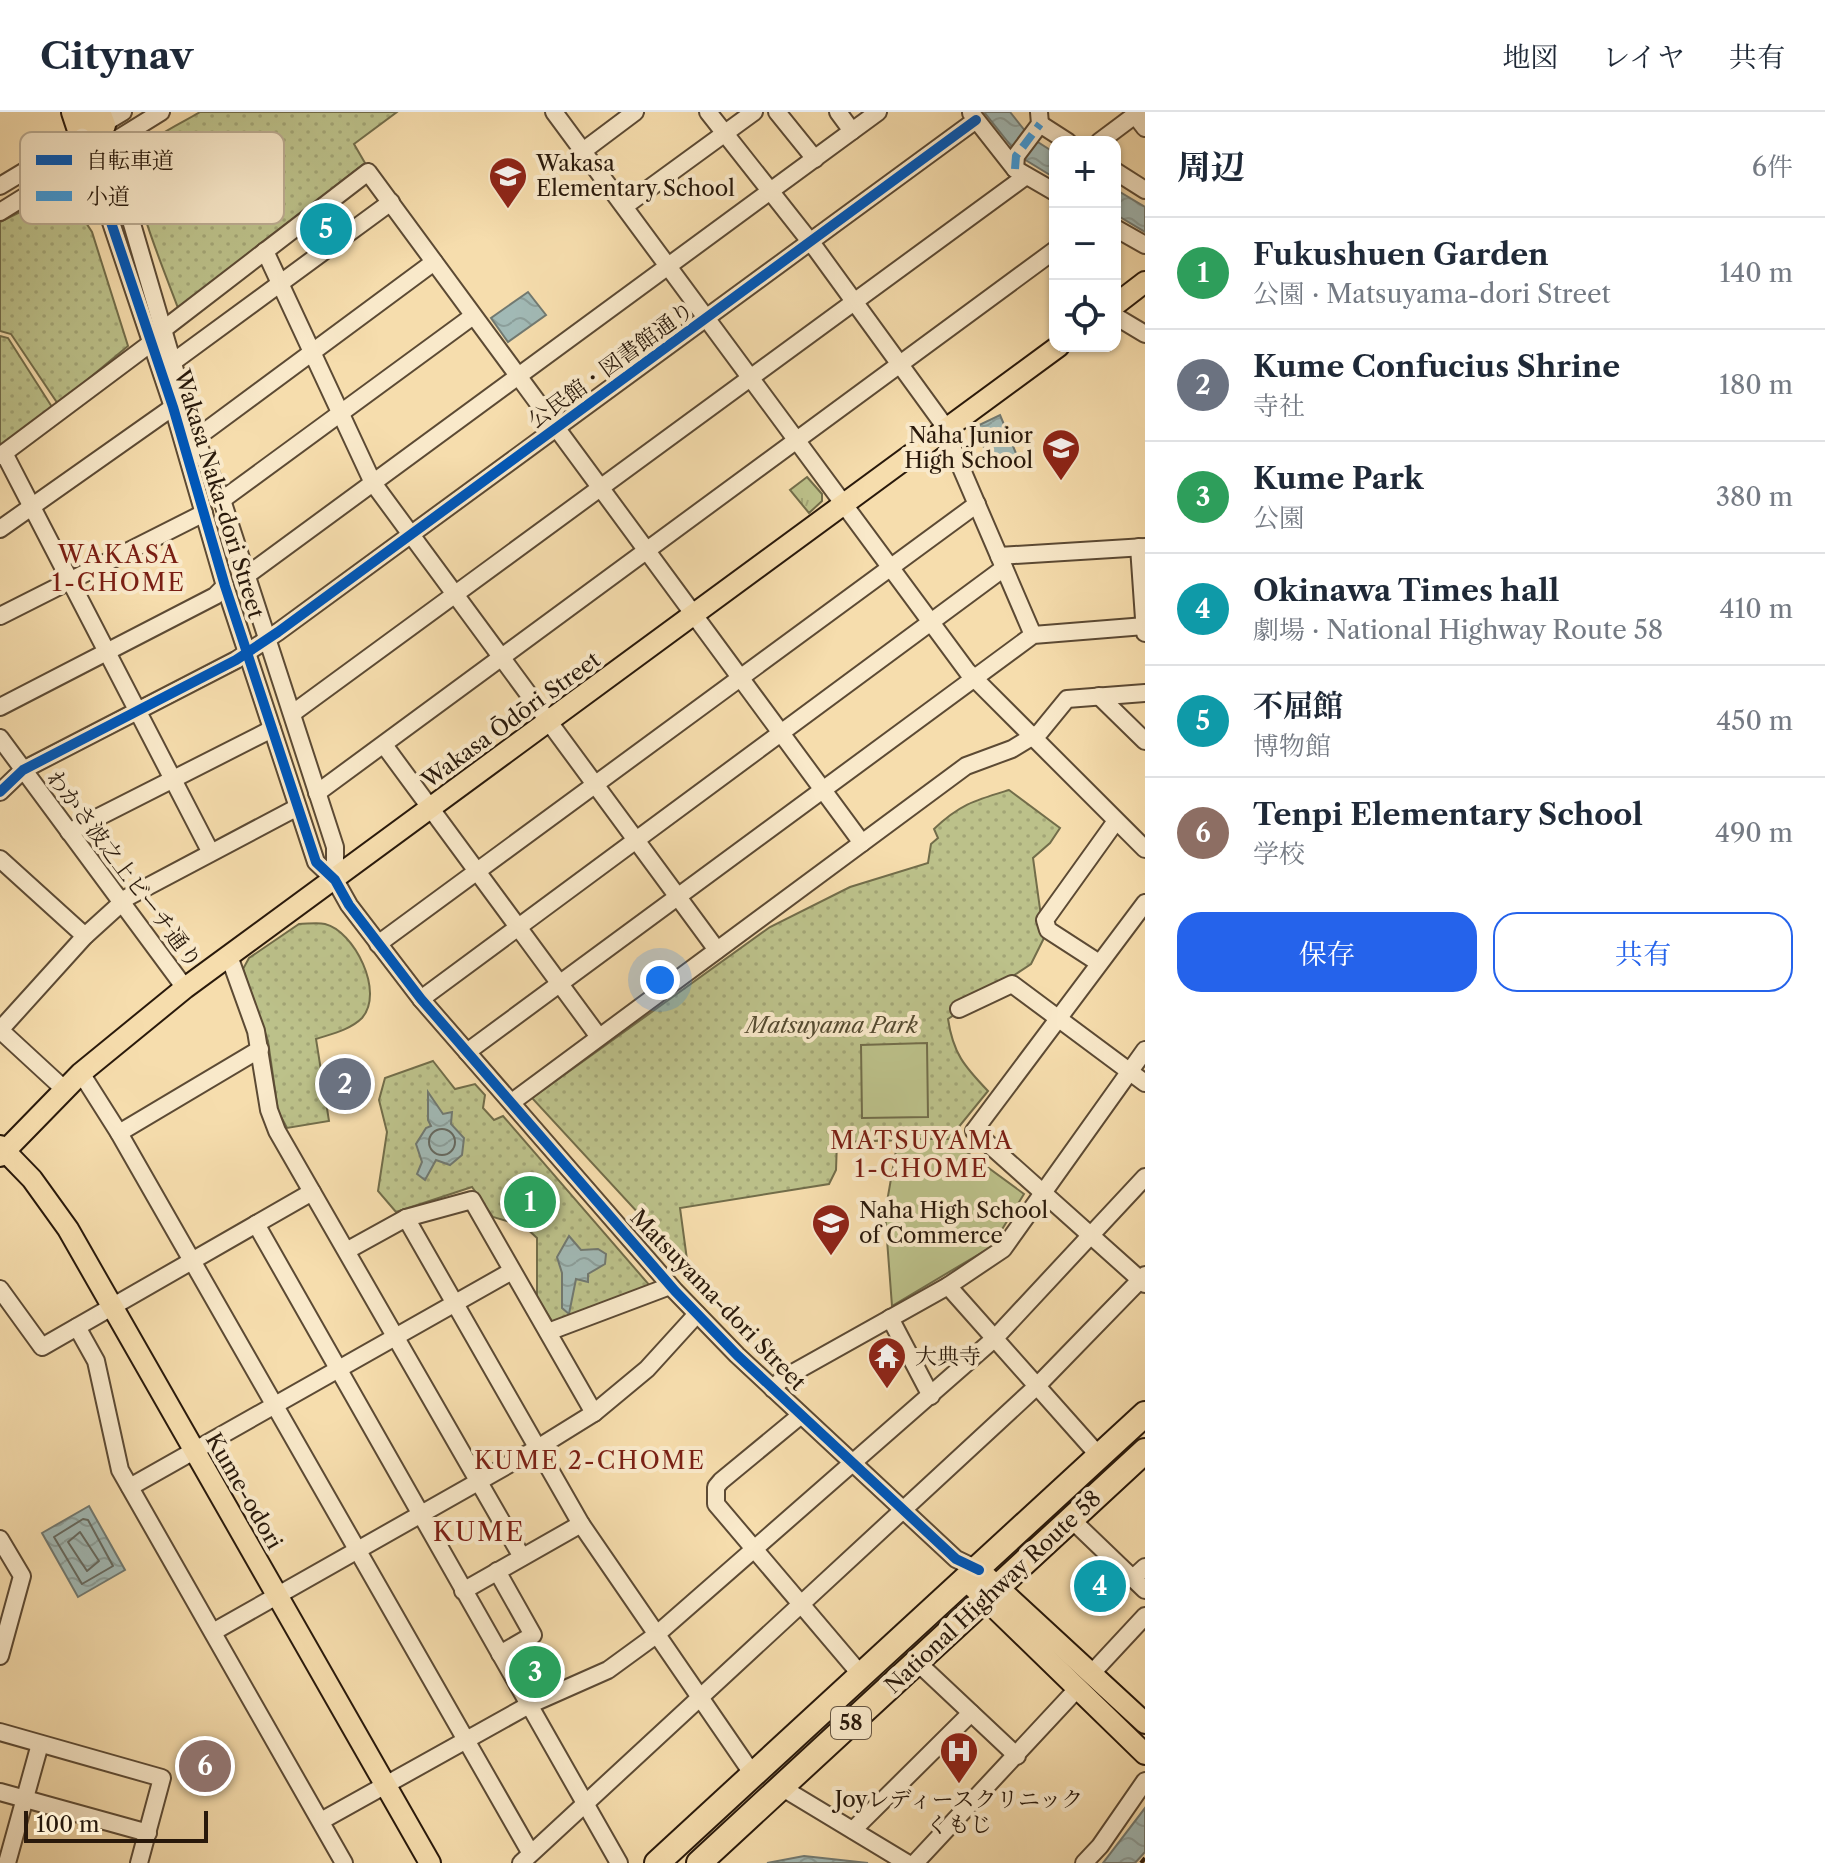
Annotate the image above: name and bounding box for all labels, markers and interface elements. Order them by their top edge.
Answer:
text: Citynav [40,32,193,79]
text: 地図 [1502,40,1558,74]
text: レイヤ [1602,40,1685,74]
text: 共有 [1729,40,1785,74]
legend [20,132,284,224]
map controls [1049,136,1121,352]
button: + [1049,136,1121,208]
text: 周辺 [1177,146,1245,188]
text: 自転車道 [86,147,174,174]
place label: Wakasa Elementary School [535,150,735,202]
text: 6件 [1752,151,1793,183]
school or university icon: Wakasa Elementary School [487,155,529,210]
text: 小道 [86,183,130,210]
pin: 5 [300,199,352,259]
button: − [1049,208,1121,280]
text: Fukushuen Garden [1253,236,1549,273]
text: 1 [1197,257,1209,289]
text: 140 m [1719,257,1793,289]
text: 公園 · Matsuyama-dori Street [1253,278,1611,310]
button: locate [1049,280,1121,352]
street label: 公民館・図書館通り [523,296,699,434]
text: Kume Confucius Shrine [1253,348,1620,385]
street label: Wakasa Naka-dori Street [168,365,270,622]
text: 2 [1195,369,1211,401]
text: 180 m [1719,369,1793,401]
text: 寺社 [1253,390,1305,422]
place label: Naha Junior High School [904,422,1033,474]
school or university icon: Naha Junior High School [1040,427,1082,482]
text: Kume Park [1253,460,1424,497]
text: 3 [1196,481,1210,513]
text: 380 m [1716,481,1793,513]
text: 公園 [1253,502,1305,534]
district label: WAKASA 1-CHOME [52,540,186,597]
text: Okinawa Times hall [1253,572,1559,609]
text: 4 [1195,593,1211,625]
text: 410 m [1719,593,1793,625]
text: 劇場 · National Highway Route 58 [1253,614,1663,646]
street label: Wakasa Ōdōri Street [416,646,606,794]
text: 不屈館 [1253,687,1343,724]
text: 5 [1196,705,1210,737]
text: 450 m [1716,705,1793,737]
text: 博物館 [1253,730,1331,762]
street label: わかさ波之上ビーチ通り [41,765,207,973]
text: Tenpi Elementary School [1253,796,1643,833]
text: 6 [1195,817,1211,849]
text: 490 m [1715,817,1793,849]
text: 学校 [1253,838,1305,870]
button: 保存 [1177,912,1477,992]
button: 共有 [1493,912,1793,992]
your location [640,960,680,1000]
park label: Matsuyama Park [743,1012,918,1039]
pin: 2 [319,1054,371,1114]
district label: MATSUYAMA 1-CHOME [830,1126,1014,1183]
pin: 1 [504,1172,556,1232]
place label: Naha High School of Commerce [859,1197,1048,1249]
school or university icon: Naha High School of Commerce [810,1202,852,1257]
street label: Matsuyama-dori Street [625,1204,811,1396]
temple icon: 大典寺 [866,1335,908,1390]
place label: 大典寺 [915,1343,981,1370]
street label: Kume-odori [200,1428,288,1554]
district label: KUME 2-CHOME [474,1446,706,1475]
street label: National Highway Route 58 [879,1485,1107,1699]
district label: KUME [433,1516,525,1548]
pin: 4 [1074,1556,1126,1616]
pin: 3 [509,1642,561,1702]
road number: 58 [831,1707,871,1739]
hospital icon: Joyレディースクリニック くもじ [938,1730,980,1785]
pin: 6 [179,1736,231,1796]
place label: Joyレディースクリニック くもじ [832,1786,1083,1838]
scale bar [24,1807,208,1843]
text: 100 m [36,1811,99,1838]

